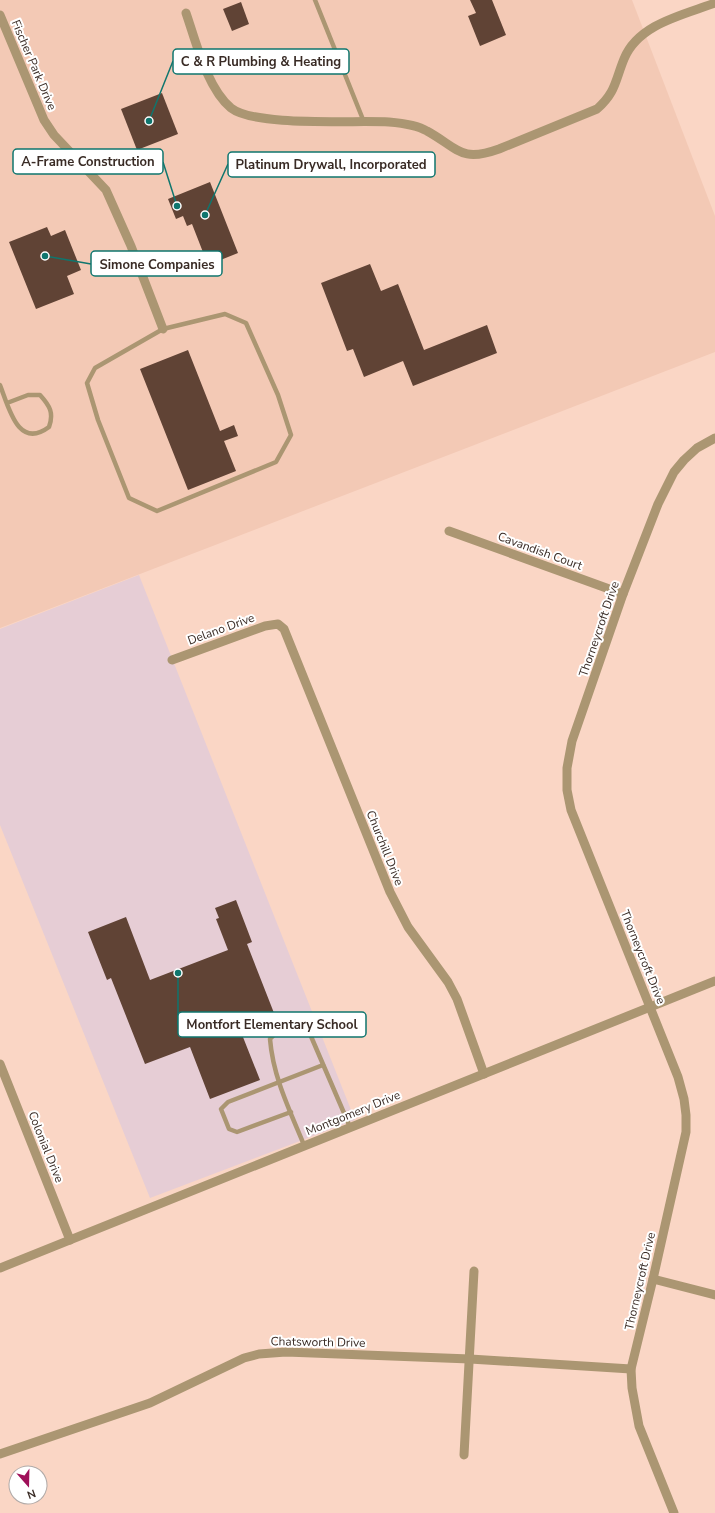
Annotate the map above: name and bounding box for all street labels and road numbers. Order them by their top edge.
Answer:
street label: Fischer Park Drive [8,17,60,113]
street label: Cavandish Court [496,528,585,574]
street label: Thorneycroft Drive [575,579,623,679]
street label: Delano Drive [185,609,257,649]
street label: Churchill Drive [363,808,407,888]
street label: Thorneycroft Drive [617,908,669,1006]
street label: Montgomery Drive [303,1087,403,1139]
street label: Colonial Drive [24,1109,68,1185]
street label: Thorneycroft Drive [621,1230,659,1332]
street label: Chatsworth Drive [270,1333,366,1351]

